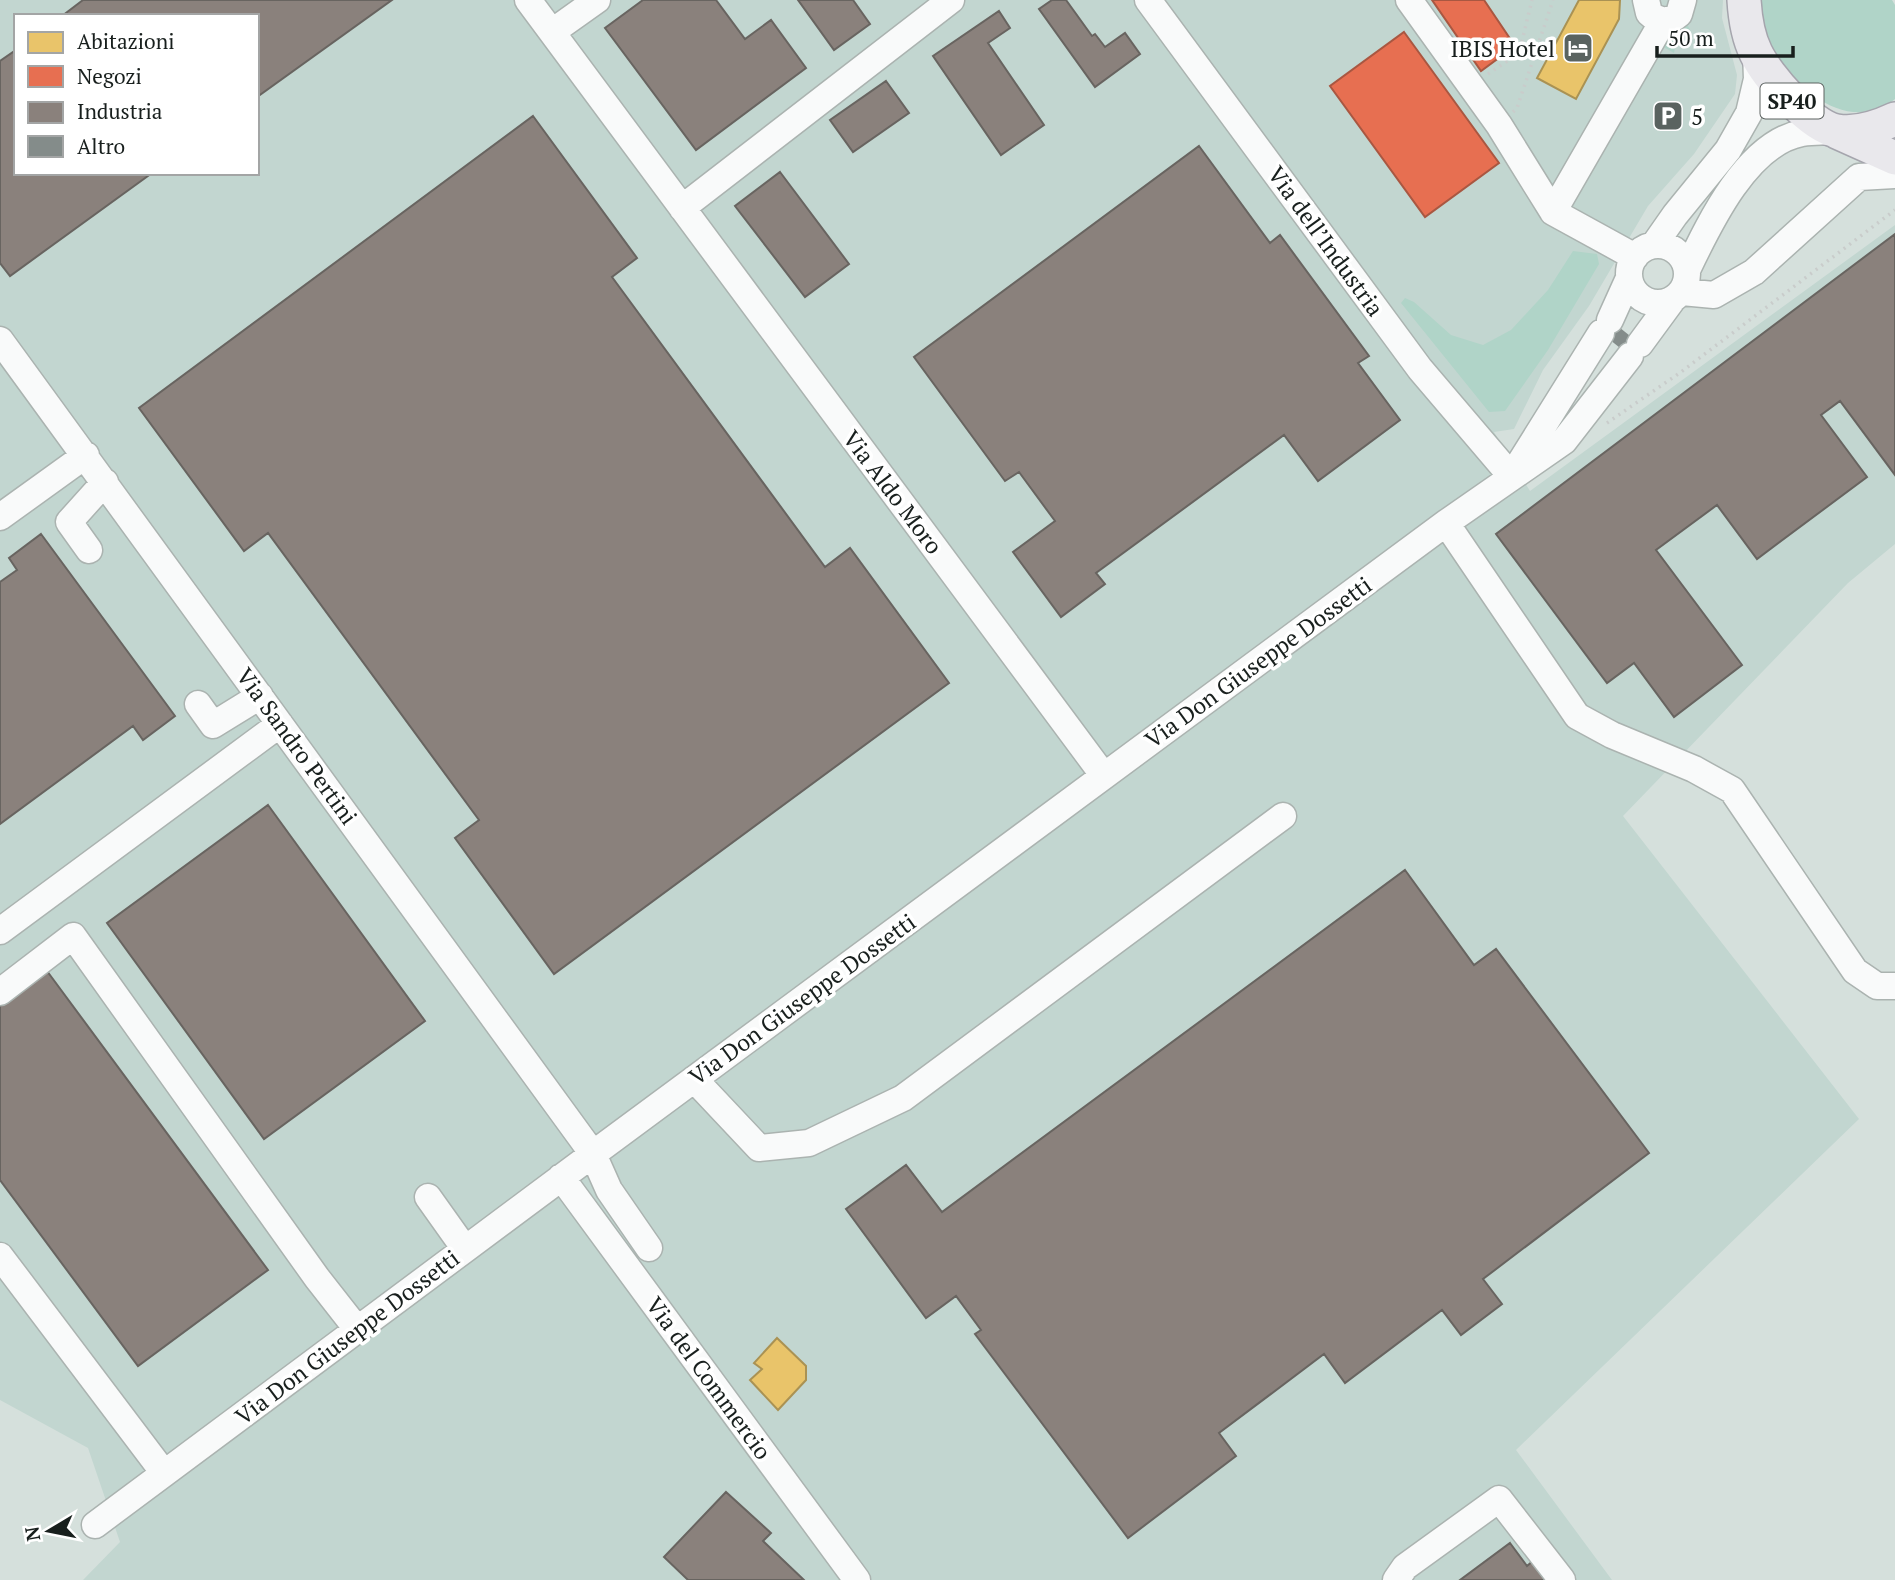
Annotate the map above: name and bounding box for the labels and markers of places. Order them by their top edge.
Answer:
hotel icon: IBIS Hotel [1561,31,1595,65]
place label: IBIS Hotel [1451,33,1555,64]
parking icon: 5 [1651,99,1685,133]
place label: 5 [1691,101,1703,132]

